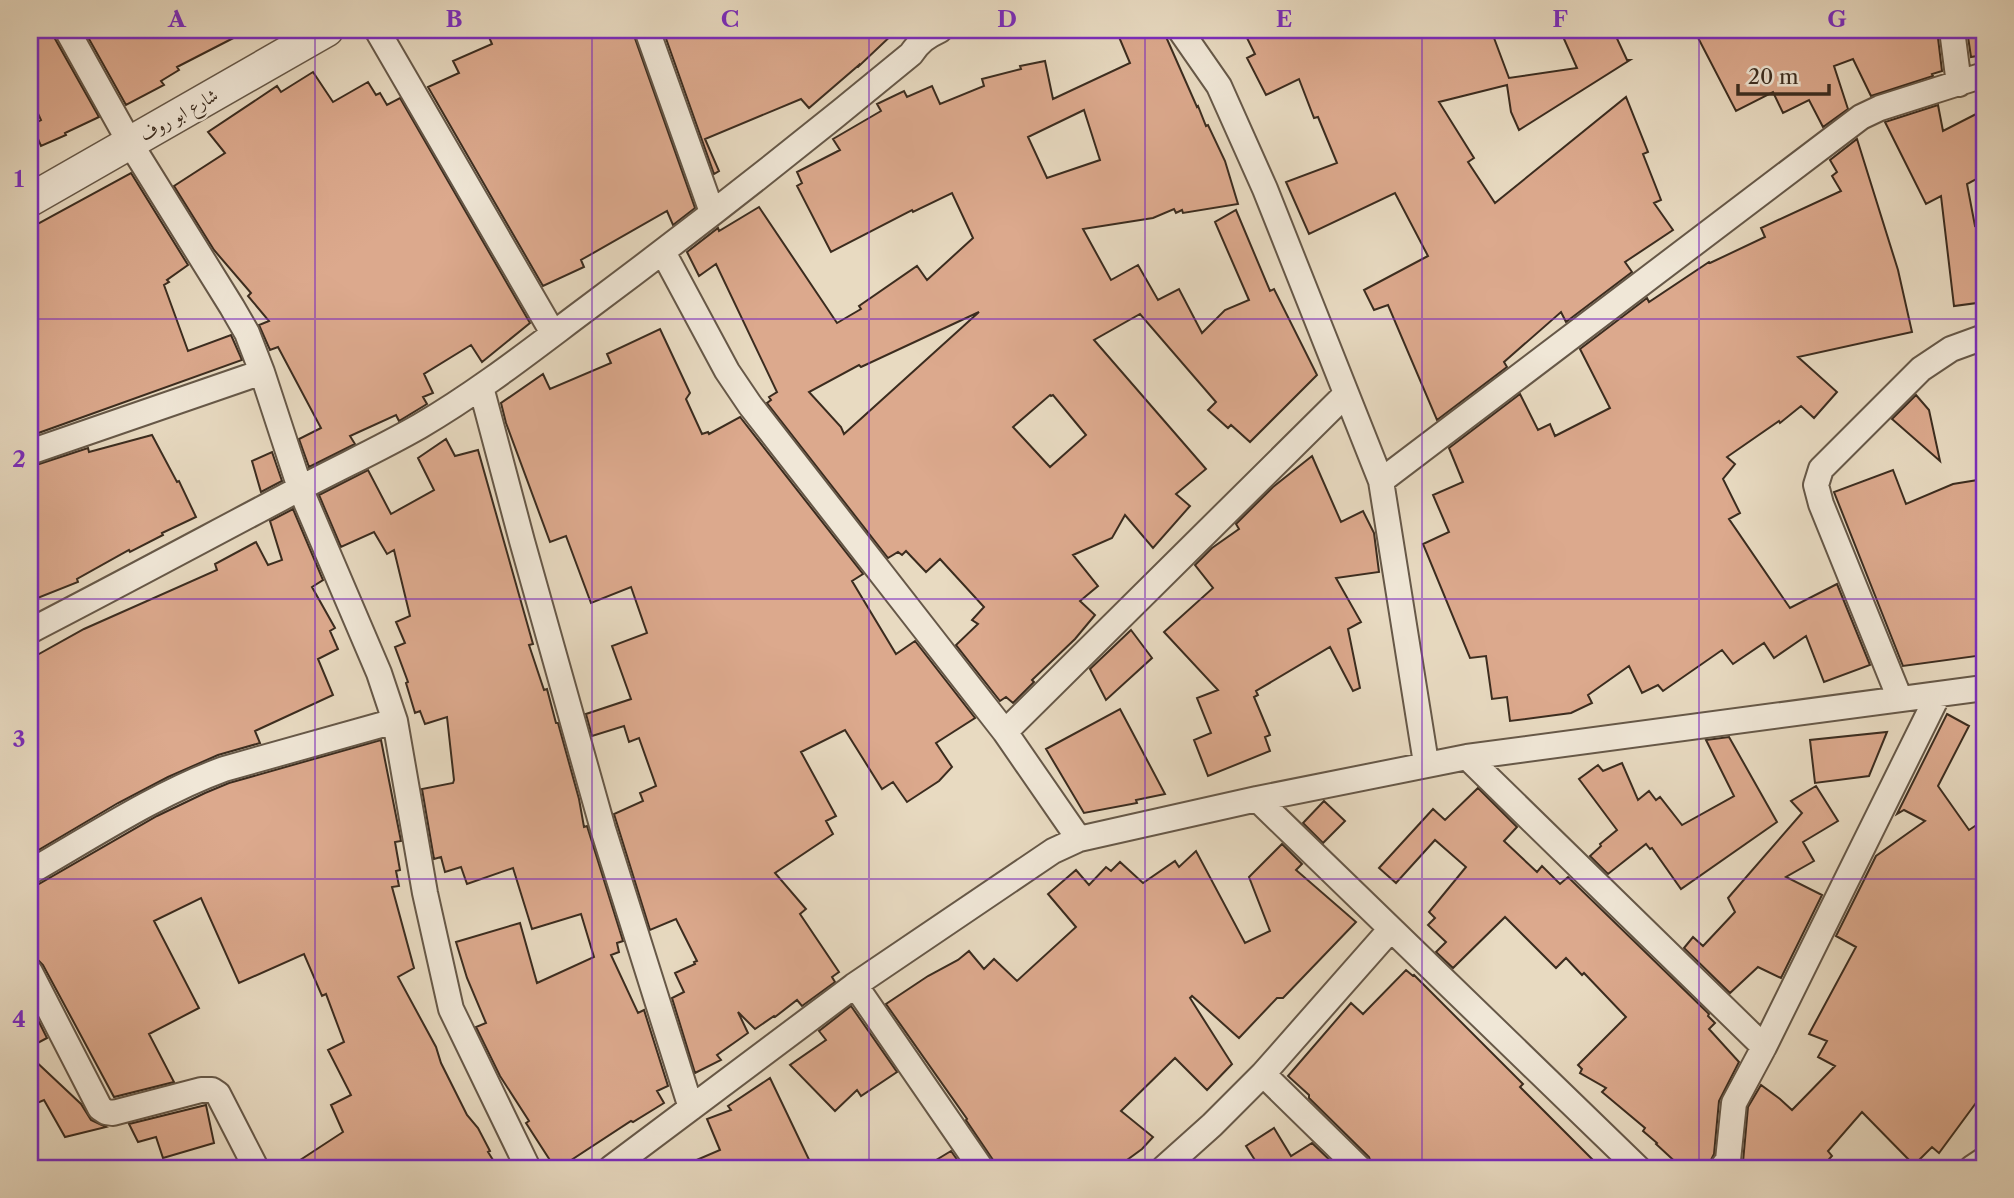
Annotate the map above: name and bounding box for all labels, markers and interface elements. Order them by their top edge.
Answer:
text: A [167,5,187,33]
text: B [445,5,463,33]
text: C [721,5,739,33]
text: D [997,5,1017,33]
text: E [1276,5,1292,33]
text: F [1552,5,1568,33]
text: G [1827,5,1847,33]
scale bar [1738,52,1828,96]
text: 20 m [1748,64,1799,89]
street label: شارع ابو روف [136,84,224,150]
text: 1 [14,165,25,193]
text: 2 [12,445,26,473]
text: 3 [13,725,26,753]
text: 4 [12,1005,26,1033]

